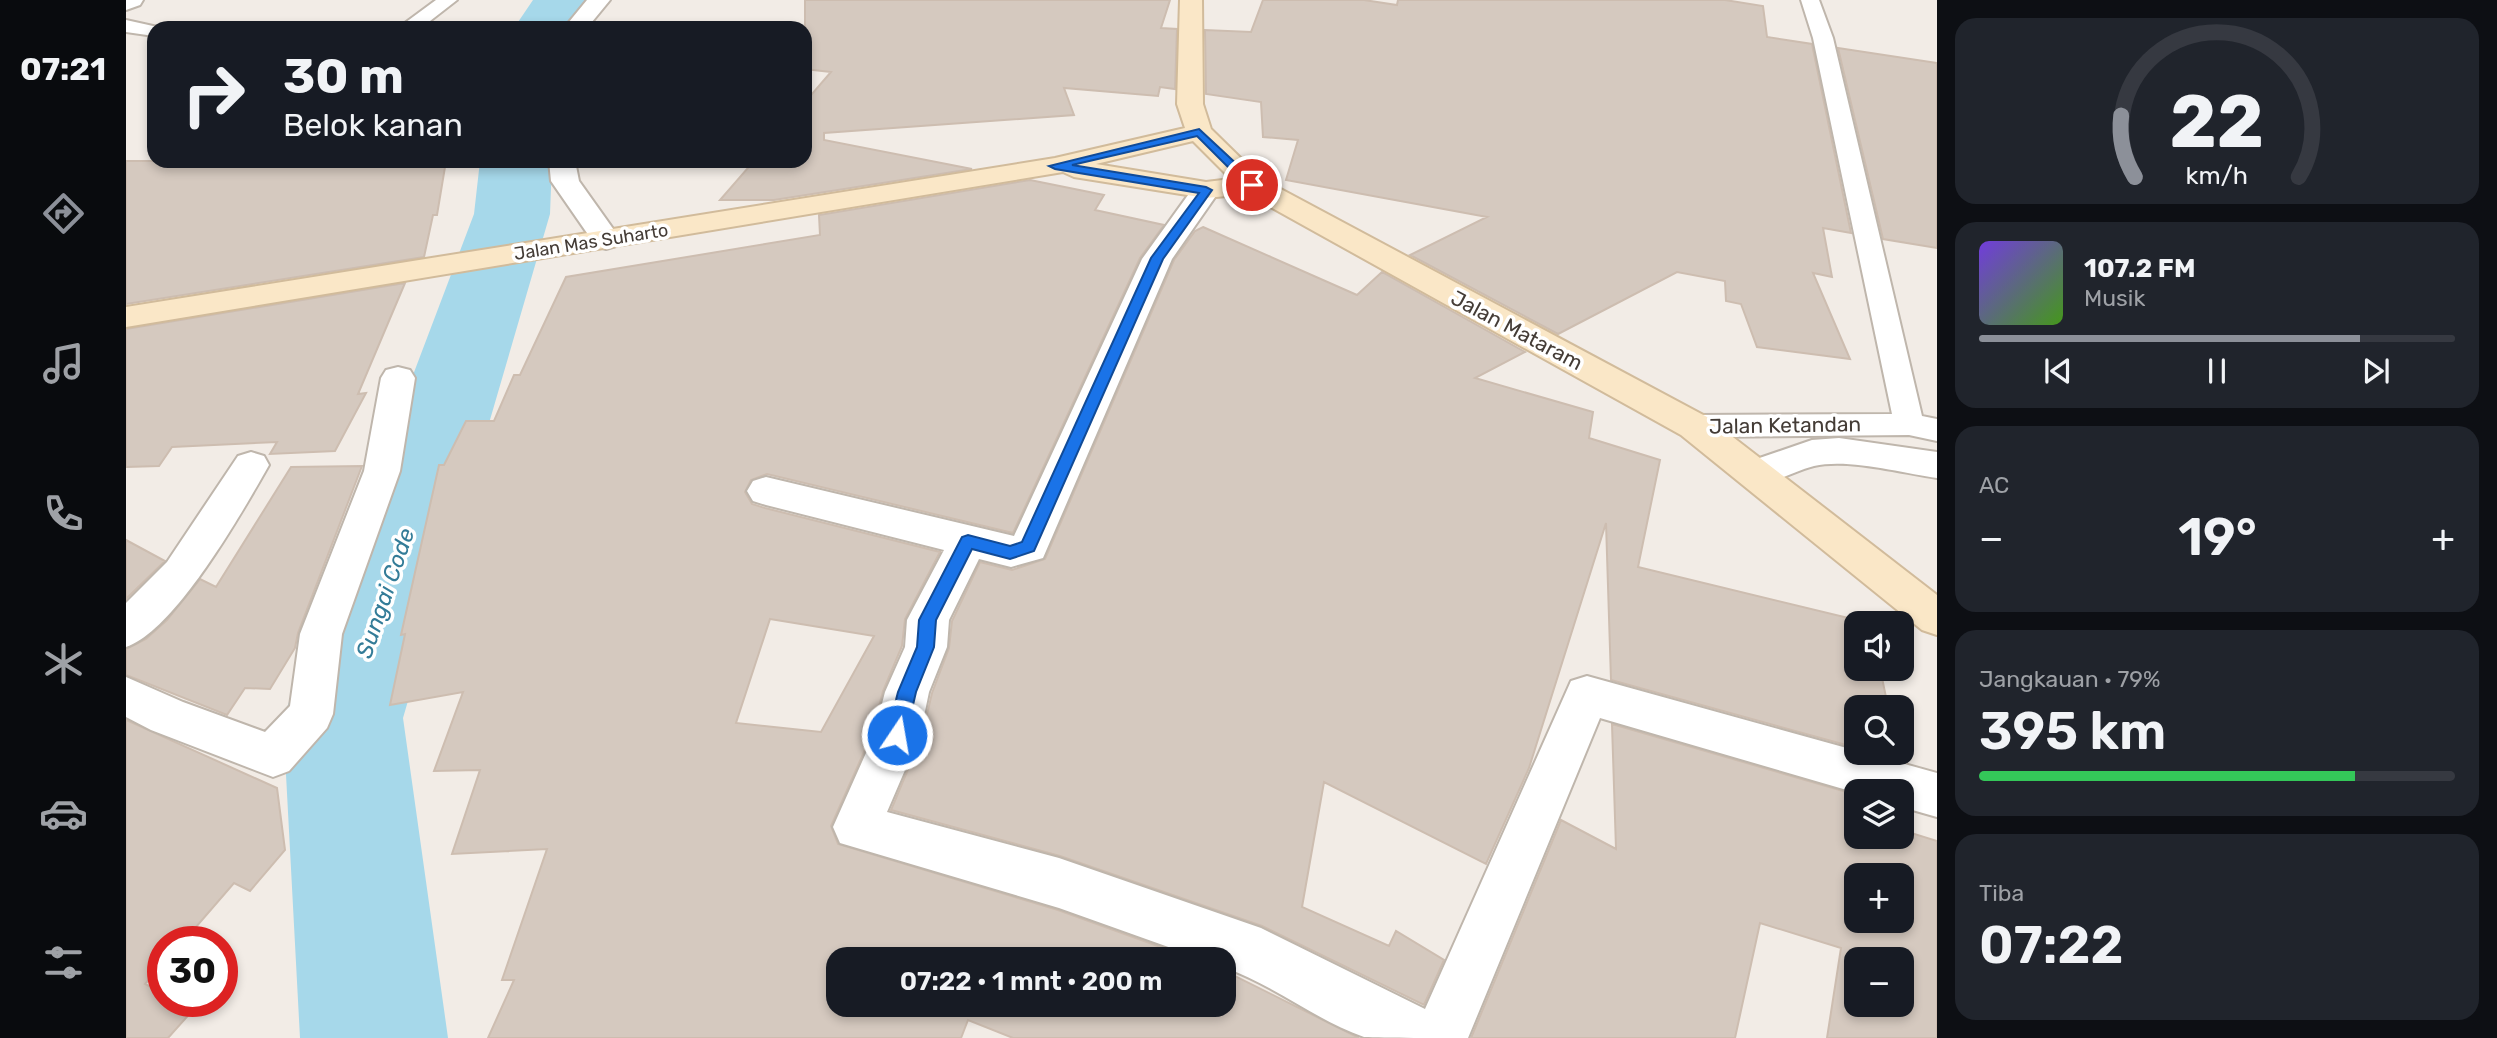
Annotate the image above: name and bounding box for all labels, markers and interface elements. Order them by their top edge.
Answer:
text: 30 m [283,47,404,105]
icon: right [168,49,259,140]
text: 07:21 [20,50,106,88]
text: 22 [2170,79,2264,165]
text: Belok kanan [283,106,463,144]
pin [1222,155,1282,215]
text: km/h [2186,161,2248,190]
icon: arrive [1233,166,1271,204]
icon: directions [39,189,88,238]
street label: Jalan Mas Suharto [512,219,670,265]
text: 107.2 FM [2084,253,2195,284]
text: Musik [2084,284,2145,312]
street label: Jalan Mataram [1447,285,1587,375]
icon: music [39,339,88,388]
icon: previous [2039,352,2077,390]
icon: pause [2198,352,2236,390]
icon: next [2357,352,2395,390]
street label: Jalan Ketandan [1709,411,1861,439]
text: AC [1979,471,2009,499]
icon: phone [39,489,88,538]
text: 19° [2178,506,2257,568]
text: − [1979,515,2004,561]
text: + [2431,515,2455,561]
water label: Sungai Code [350,524,420,662]
map controls [1844,611,1914,1017]
button: sound [1844,611,1914,681]
icon: climate [39,639,88,688]
text: Jangkauan · 79% [1979,665,2160,693]
button: search [1844,695,1914,765]
position arrow [860,698,934,772]
text: 395 km [1979,700,2166,762]
button: layers [1844,779,1914,849]
icon: car [39,789,88,838]
button: + [1844,863,1914,933]
text: Tiba [1979,879,2024,907]
text: 07:22 [1979,914,2123,976]
speed limit sign: 30 [147,926,238,1017]
icon: filters [39,938,88,987]
button: − [1844,947,1914,1017]
text: 07:22 · 1 mnt · 200 m [900,966,1162,997]

